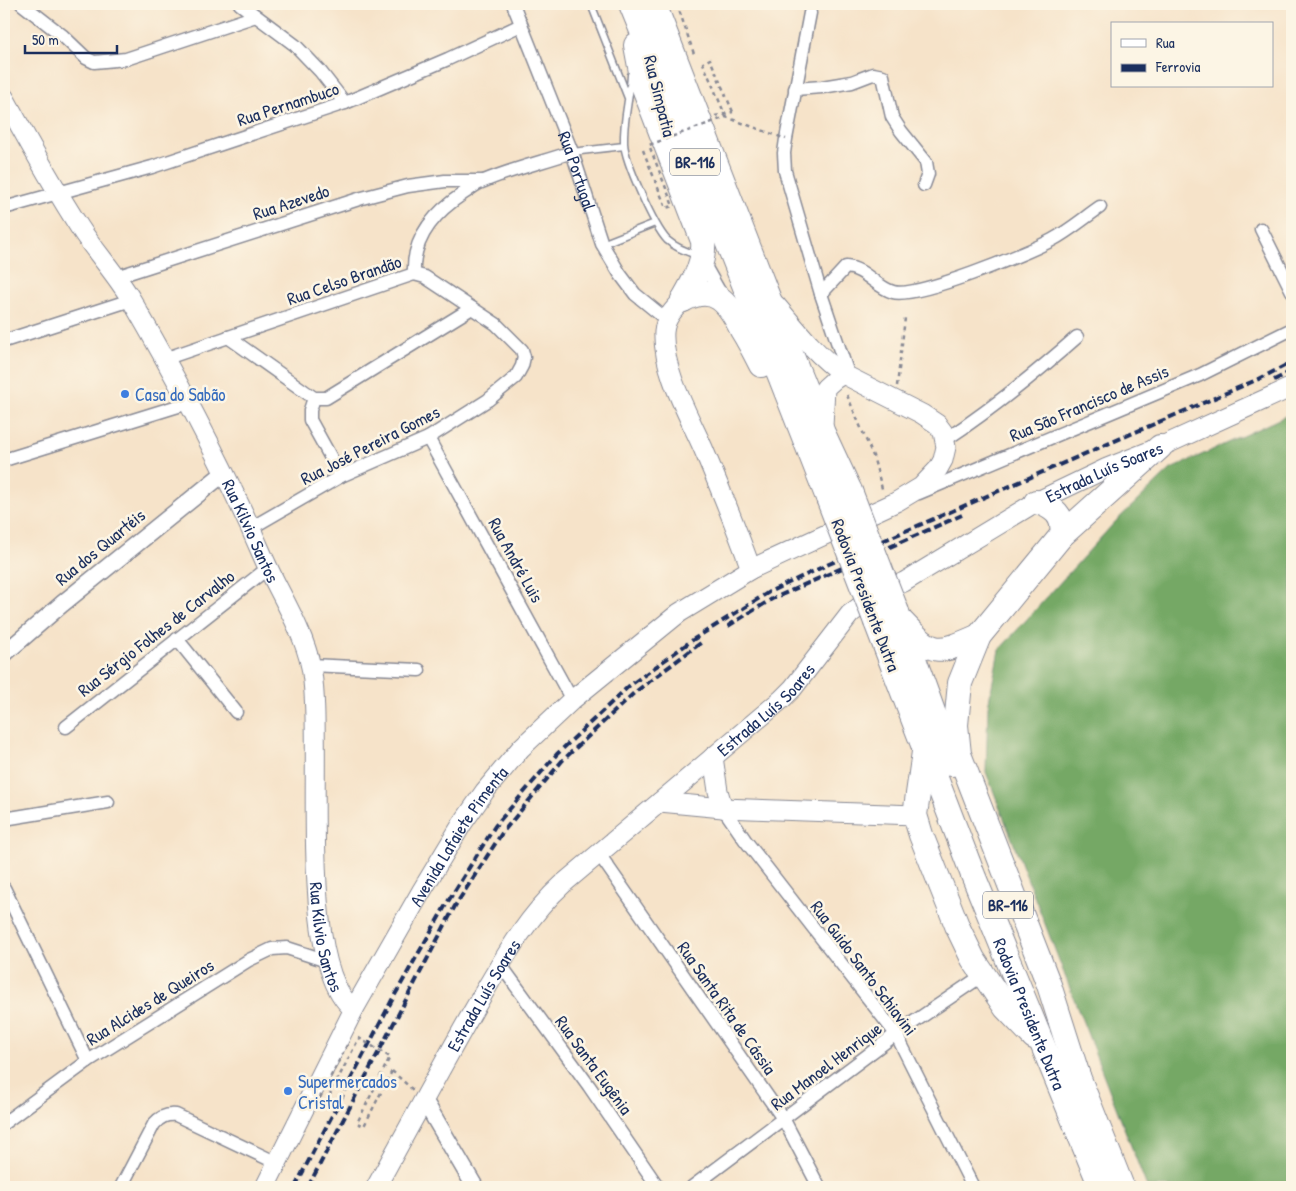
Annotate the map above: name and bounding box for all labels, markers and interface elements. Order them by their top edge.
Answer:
scale bar [25,22,118,54]
legend [1111,22,1274,88]
text: 50 m [32,29,59,50]
text: Rua [1156,32,1175,53]
street label: Rua Simpatia [638,53,682,139]
text: Ferrovia [1155,56,1201,77]
street label: Rua Pernambuco [234,76,342,132]
street label: Rua Portugal [552,127,603,214]
road number: BR-116 [670,148,720,176]
street label: Rua Azevedo [250,178,332,226]
street label: Rua Celso Brandão [284,249,404,311]
street label: Rua São Francisco de Assis [1006,358,1172,448]
place label: Casa do Sabão [135,382,226,407]
marker: Casa do Sabão [119,388,131,400]
street label: Rua José Pereira Gomes [296,399,444,491]
street label: Estrada Luís Soares [1041,435,1166,508]
street label: Rua Kilvio Santos [217,475,286,587]
street label: Rua dos Quartéis [50,503,150,591]
street label: Rua André Luis [482,513,550,607]
street label: Rodovia Presidente Dutra [825,515,907,675]
street label: Rua Sérgio Folhes de Carvalho [72,564,240,702]
street label: Estrada Luís Soares [711,658,820,761]
street label: Avenida Lafaiete Pimenta [403,761,513,911]
street label: Rua Kilvio Santos [304,881,350,996]
road number: BR-116 [983,892,1033,918]
street label: Rua Guido Santo Schiavini [805,895,923,1041]
street label: Estrada Luís Soares [441,934,526,1056]
street label: Rodovia Presidente Dutra [988,934,1072,1093]
street label: Rua Santa Rita de Cássia [672,936,782,1080]
street label: Rua Alcides de Queiros [81,953,219,1051]
street label: Rua Santa Eugênia [550,1010,638,1120]
street label: Rua Manoel Henrique [765,1016,887,1116]
place label: Supermercados Cristal [298,1069,397,1115]
marker: Supermercados Cristal [282,1085,294,1097]

